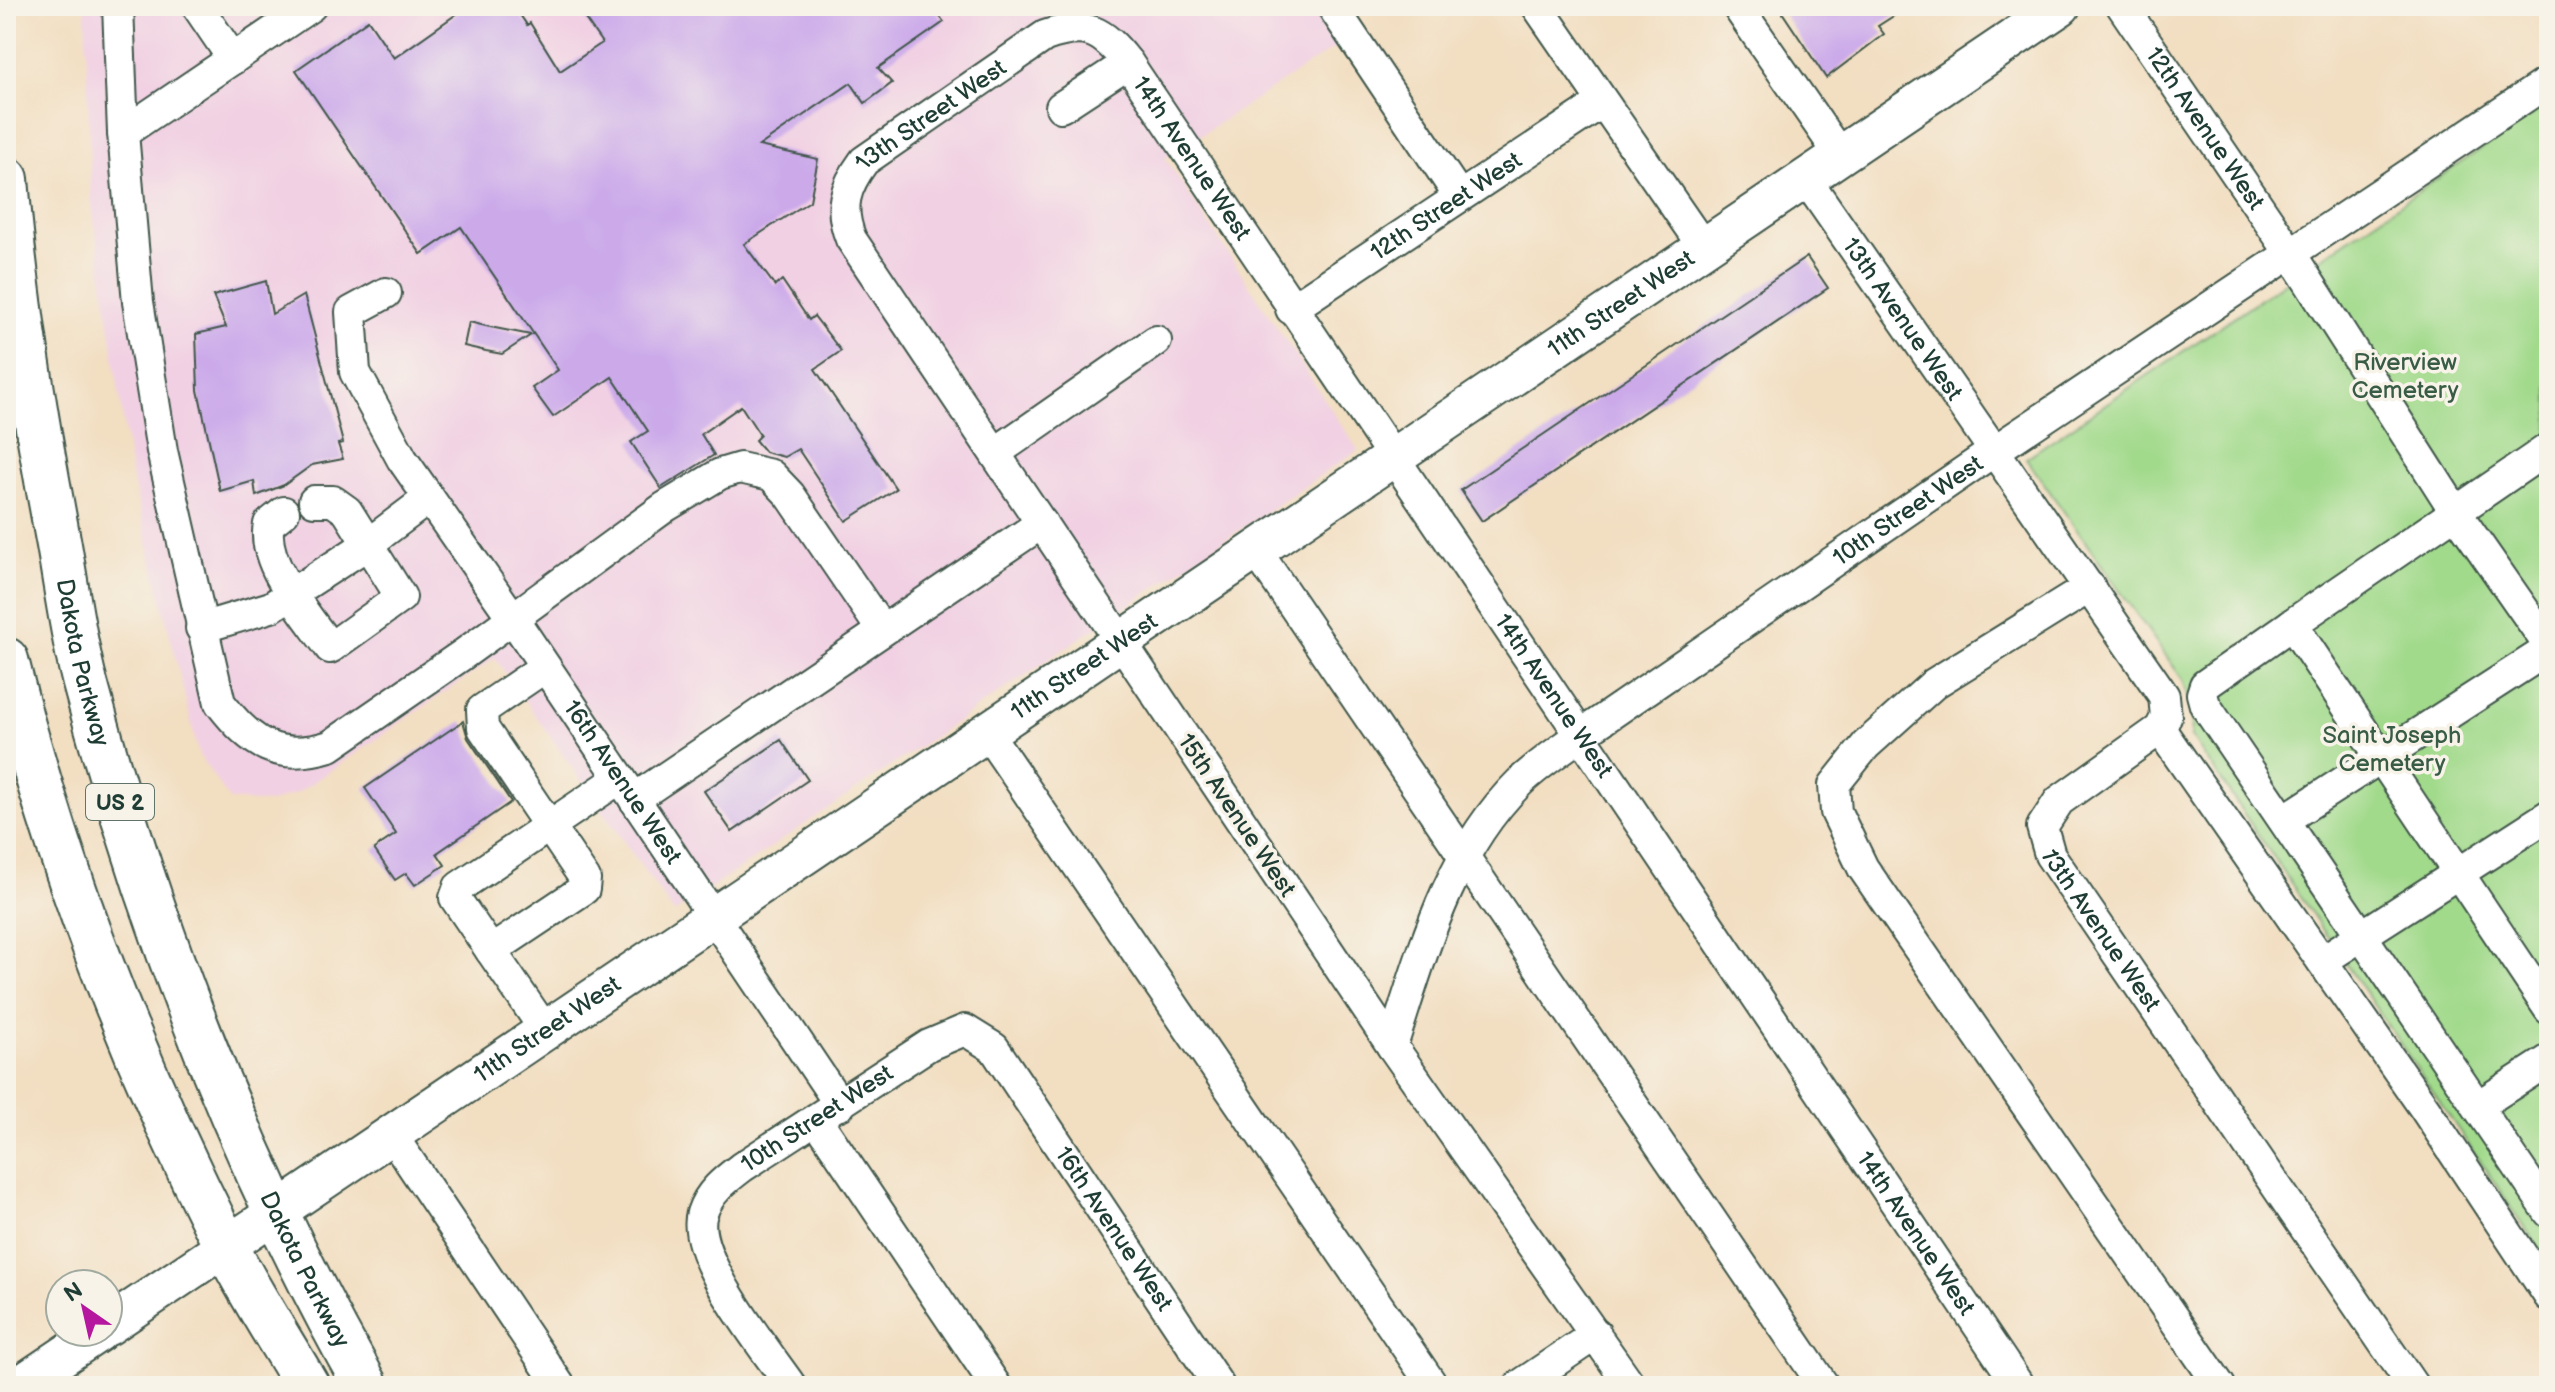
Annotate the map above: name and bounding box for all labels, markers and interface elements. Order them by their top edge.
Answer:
street label: 12th Avenue West [2139,42,2271,216]
street label: 13th Street West [849,53,1012,175]
street label: 14th Avenue West [1126,71,1257,246]
street label: 12th Street West [1365,145,1528,267]
street label: 13th Avenue West [1836,232,1969,406]
street label: 11th Street West [1542,244,1701,364]
park label: Riverview Cemetery [2352,348,2459,405]
street label: 10th Street West [1827,449,1989,572]
street label: Dakota Parkway [50,577,116,750]
street label: 11th Street West [1005,607,1164,727]
street label: 14th Avenue West [1488,609,1619,784]
street label: 16th Avenue West [557,695,688,870]
park label: Saint Joseph Cemetery [2323,721,2461,778]
street label: 15th Avenue West [1171,728,1302,903]
road number: US 2 [86,784,154,820]
street label: 13th Avenue West [2034,846,2167,1018]
street label: 11th Street West [469,969,627,1089]
street label: 10th Street West [736,1058,899,1179]
street label: 16th Avenue West [1049,1141,1179,1317]
street label: 14th Avenue West [1850,1146,1981,1321]
street label: Dakota Parkway [254,1187,356,1353]
north arrow [44,1268,124,1348]
text: N [59,1277,88,1308]

